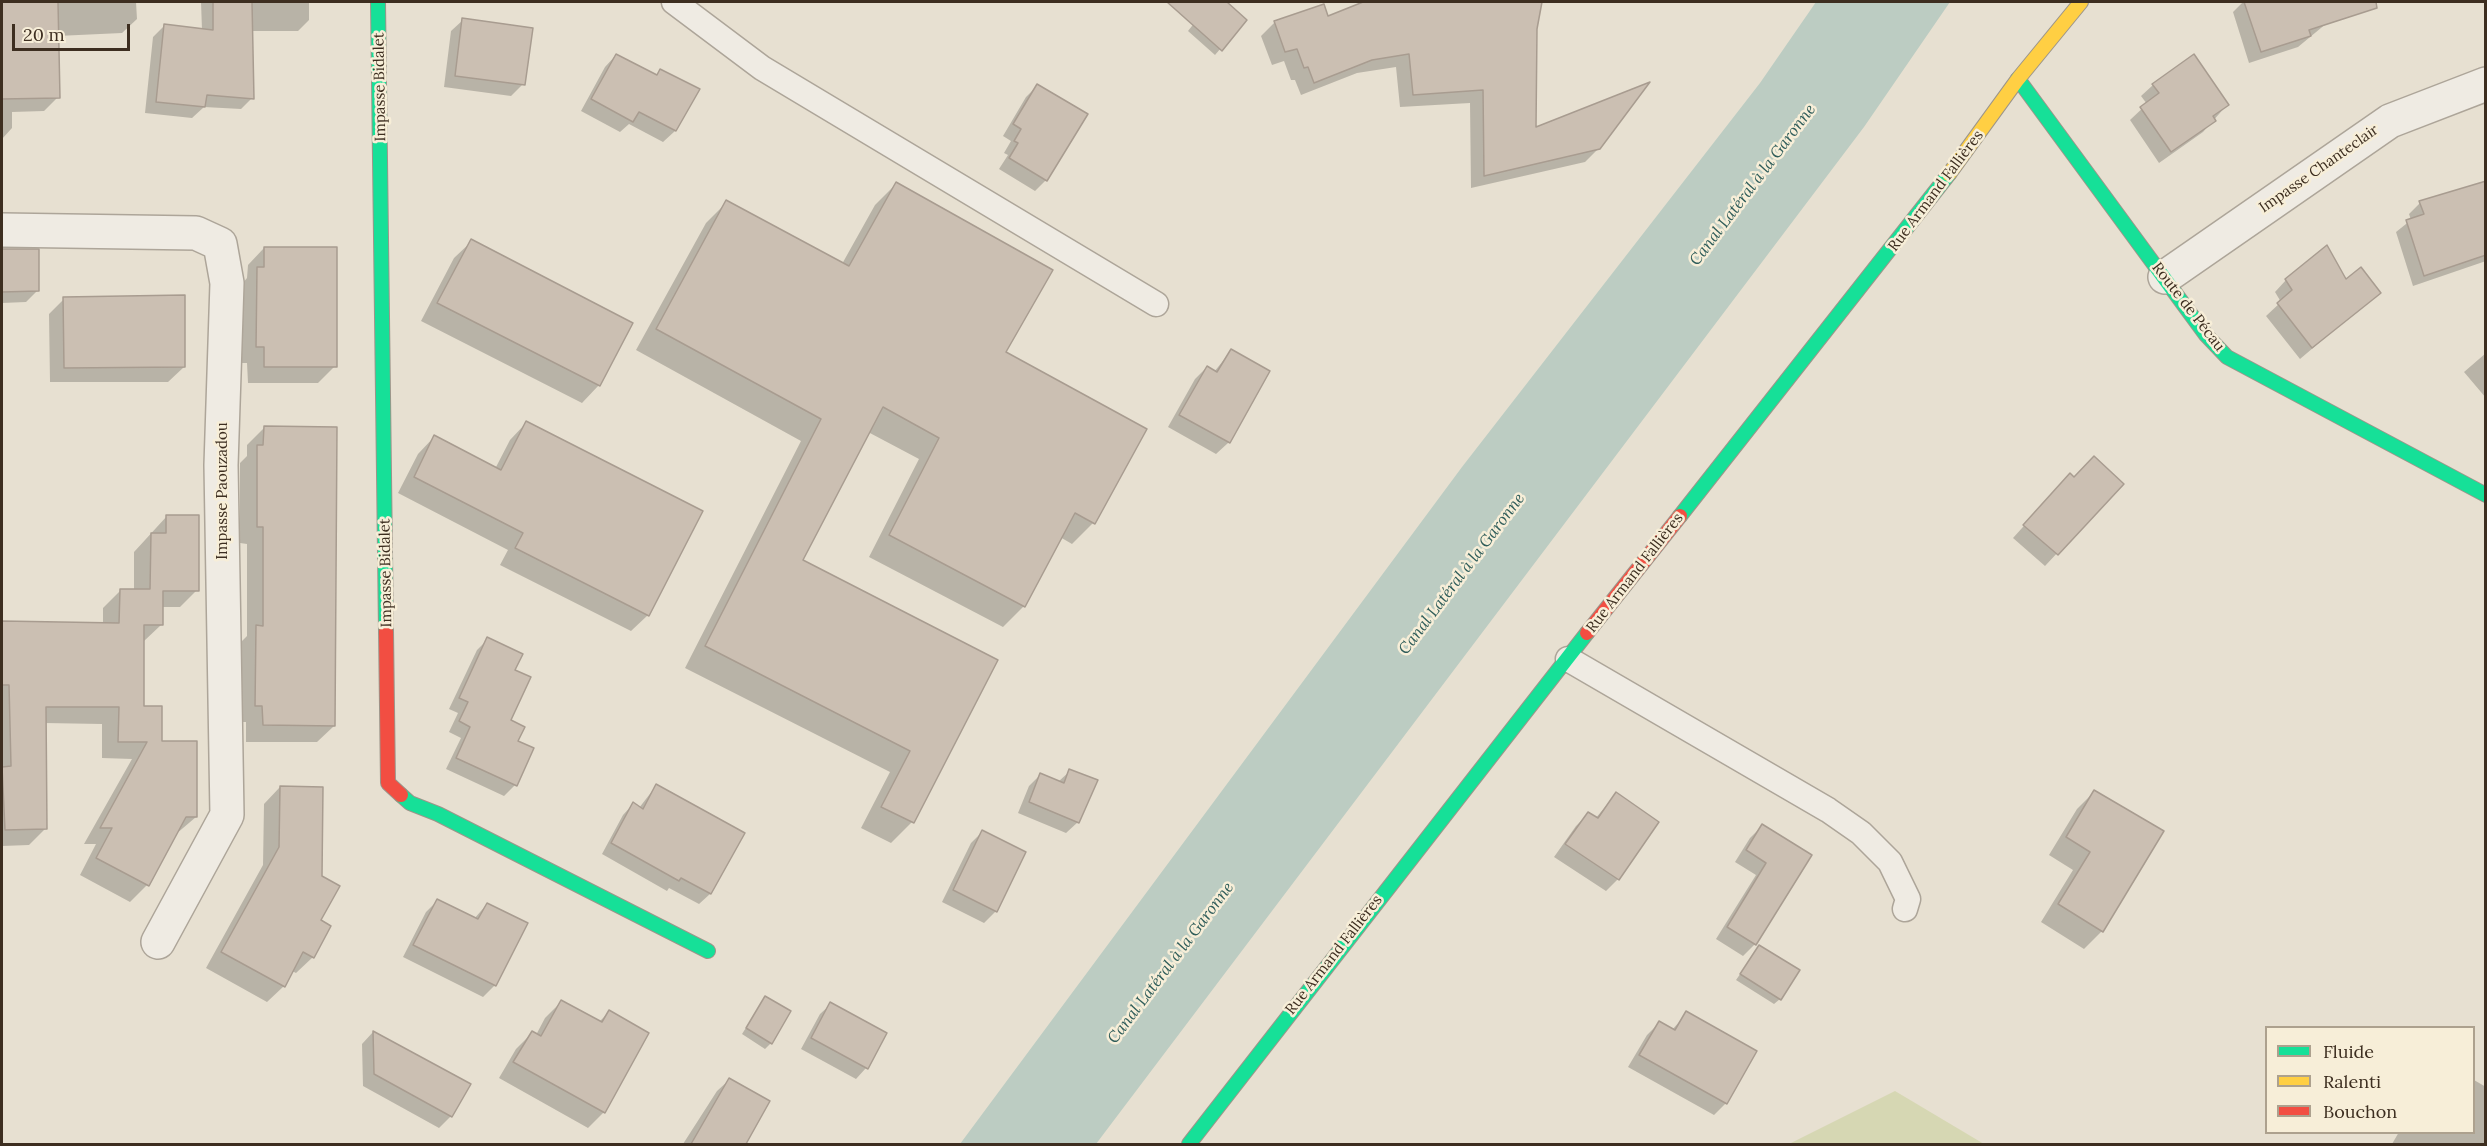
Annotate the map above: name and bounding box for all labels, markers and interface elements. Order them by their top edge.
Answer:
scale bar [15,12,134,50]
text: 20 m [23,23,65,46]
street label: Impasse Bidalet [370,32,390,142]
water label: Canal Latéral à la Garonne [1686,101,1820,269]
street label: Impasse Chanteclair [2256,121,2382,217]
street label: Rue Armand Fallières [1885,127,1987,255]
street label: Route de Pécau [2148,259,2228,355]
street label: Impasse Paouzadou [214,422,232,560]
water label: Canal Latéral à la Garonne [1395,490,1529,658]
street label: Rue Armand Fallières [1583,510,1687,636]
street label: Impasse Bidalet [376,518,396,628]
water label: Canal Latéral à la Garonne [1104,879,1238,1047]
street label: Rue Armand Fallières [1282,892,1386,1018]
legend [2265,1026,2475,1134]
text: Fluide [2323,1040,2374,1063]
text: Ralenti [2323,1070,2381,1093]
text: Bouchon [2323,1100,2397,1123]

